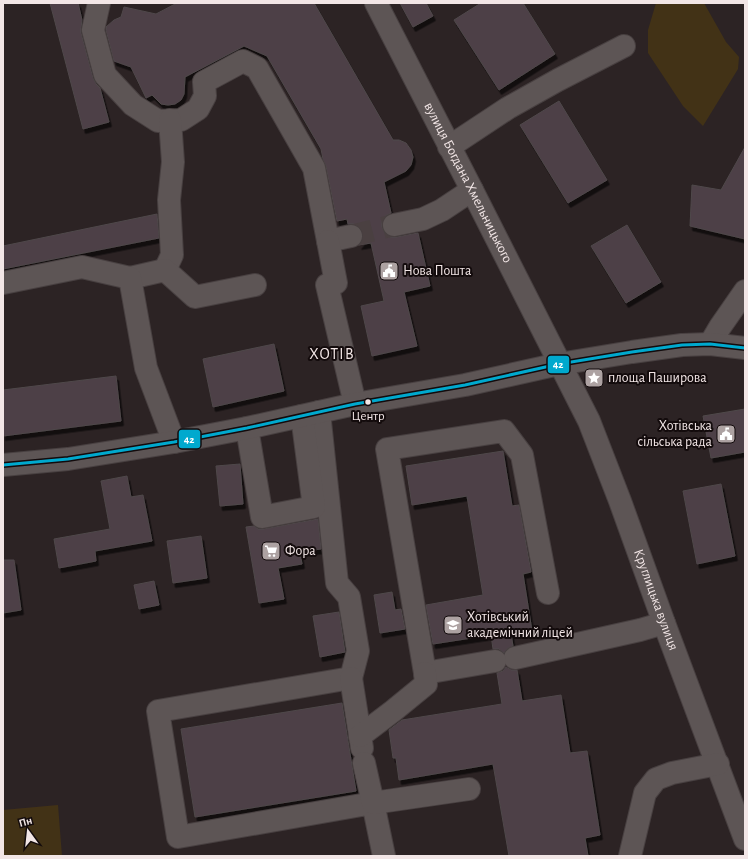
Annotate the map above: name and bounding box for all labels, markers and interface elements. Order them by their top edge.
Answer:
street label: вулиця Богдана Хмельницького [421,100,515,265]
public building icon: Нова Пошта [378,260,400,282]
place label: Нова Пошта [403,264,472,278]
district label: ХОТІВ [309,346,355,362]
line badge: 42 [547,355,570,374]
text: 42 [553,359,563,370]
place icon: площа Паширова [583,367,605,389]
place label: площа Паширова [608,371,707,385]
marker: Центр [363,397,373,407]
place label: Центр [351,410,385,423]
place label: Хотівська сільська рада [638,419,713,449]
public building icon: Хотівська сільська рада [715,423,737,445]
line badge: 42 [178,429,201,449]
text: 42 [184,434,194,445]
supermarket icon: Фора [260,540,282,562]
place label: Фора [285,544,316,558]
street label: Круглицька вулиця [631,547,681,652]
place label: Хотівський академічний ліцей [467,610,573,640]
school or university icon: Хотівський академічний ліцей [442,614,464,636]
north arrow [8,811,48,851]
text: Пн [18,815,33,829]

